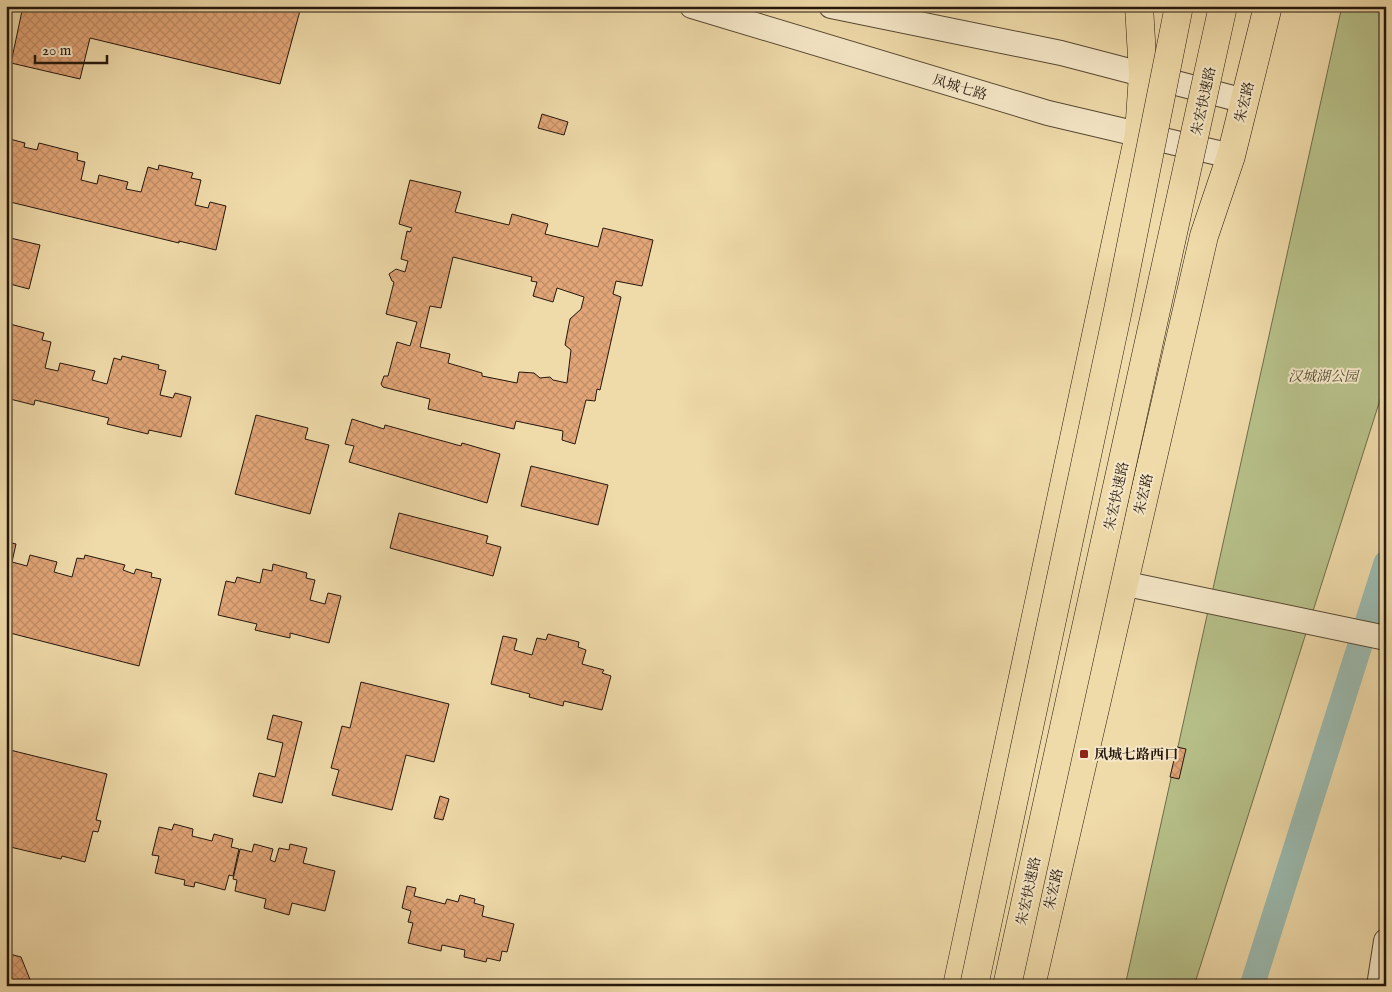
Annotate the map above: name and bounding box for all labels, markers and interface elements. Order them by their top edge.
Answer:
scale bar [35,32,108,64]
text: 20 m [42,41,72,60]
street label: 朱宏快速路 [1188,65,1220,137]
street label: 凤城七路 [930,71,989,105]
street label: 朱宏路 [1231,80,1259,125]
park label: 汉城湖公园 [1288,368,1360,386]
street label: 朱宏快速路 [1101,460,1133,532]
street label: 朱宏路 [1130,472,1157,517]
place label: 凤城七路西口 [1094,746,1178,764]
marker: 凤城七路西口 [1078,748,1090,760]
street label: 朱宏快速路 [1013,855,1045,927]
street label: 朱宏路 [1040,867,1067,912]

